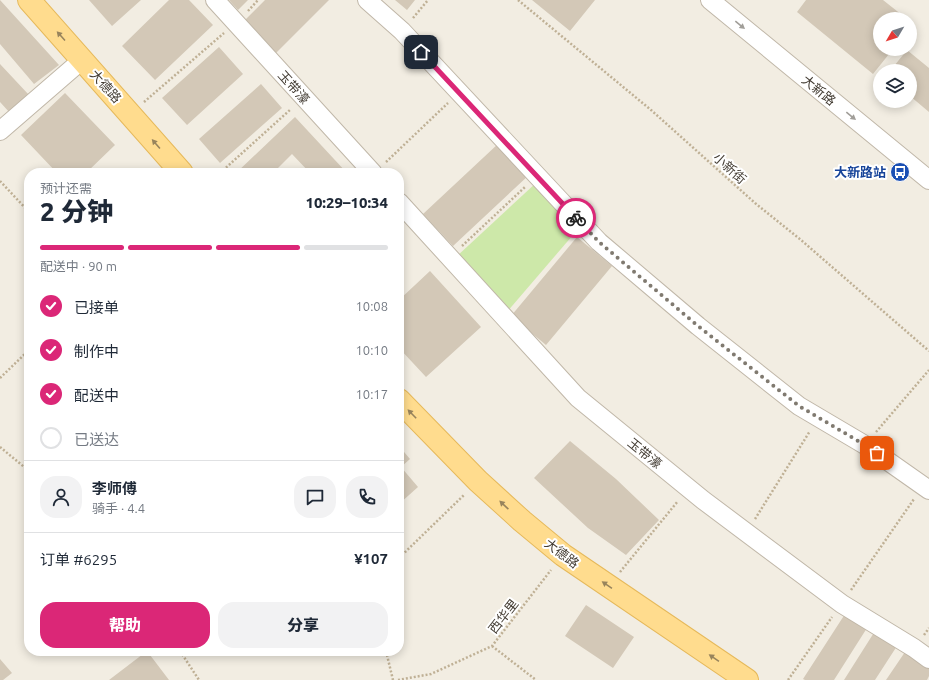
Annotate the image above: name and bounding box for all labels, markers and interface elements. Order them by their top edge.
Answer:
north arrow [873,12,917,56]
map controls [873,12,917,108]
one-way arrow [734,20,745,29]
one-way arrow [56,31,65,41]
pin [404,35,438,69]
icon: home [410,41,432,63]
button: layers [873,64,917,108]
street label: 大德路 [88,67,124,105]
street label: 玉带濠 [276,68,312,106]
street label: 大新路 [799,72,839,108]
one-way arrow [846,112,856,121]
one-way arrow [152,138,161,149]
street label: 小新街 [711,150,749,186]
bus stop icon: 大新路站 [889,161,911,183]
place label: 大新路站 [834,165,886,179]
text: 预计还需 [40,181,92,195]
text: 10:29–10:34 [305,194,388,211]
text: 2 分钟 [40,197,113,226]
courier [556,198,596,238]
icon: bike [565,207,587,229]
text: 配送中 · 90 m [40,259,117,273]
icon: check [40,295,62,317]
text: 已接单 [74,299,119,316]
text: 10:08 [355,299,388,313]
icon: check [40,339,62,361]
text: 制作中 [74,343,119,360]
text: 10:10 [355,343,388,357]
icon: check [40,383,62,405]
text: 配送中 [74,387,119,404]
text: 10:17 [355,387,388,401]
one-way arrow [407,409,417,419]
text: 已送达 [74,431,119,448]
street label: 玉带濠 [625,435,665,471]
pin [860,436,894,470]
icon: bag [866,442,888,464]
button: person [40,476,82,518]
button: chat [294,476,336,518]
button: phone [346,476,388,518]
text: 李师傅 [92,480,137,497]
text: 骑手 · 4.4 [92,501,145,515]
one-way arrow [499,501,510,510]
street label: 大德路 [542,536,582,570]
text: ¥107 [354,550,388,567]
text: 订单 #6295 [40,551,117,568]
one-way arrow [602,581,612,589]
street label: 西华里 [485,596,521,636]
button: 帮助 [40,602,210,648]
button: 分享 [218,602,388,648]
one-way arrow [709,654,720,662]

